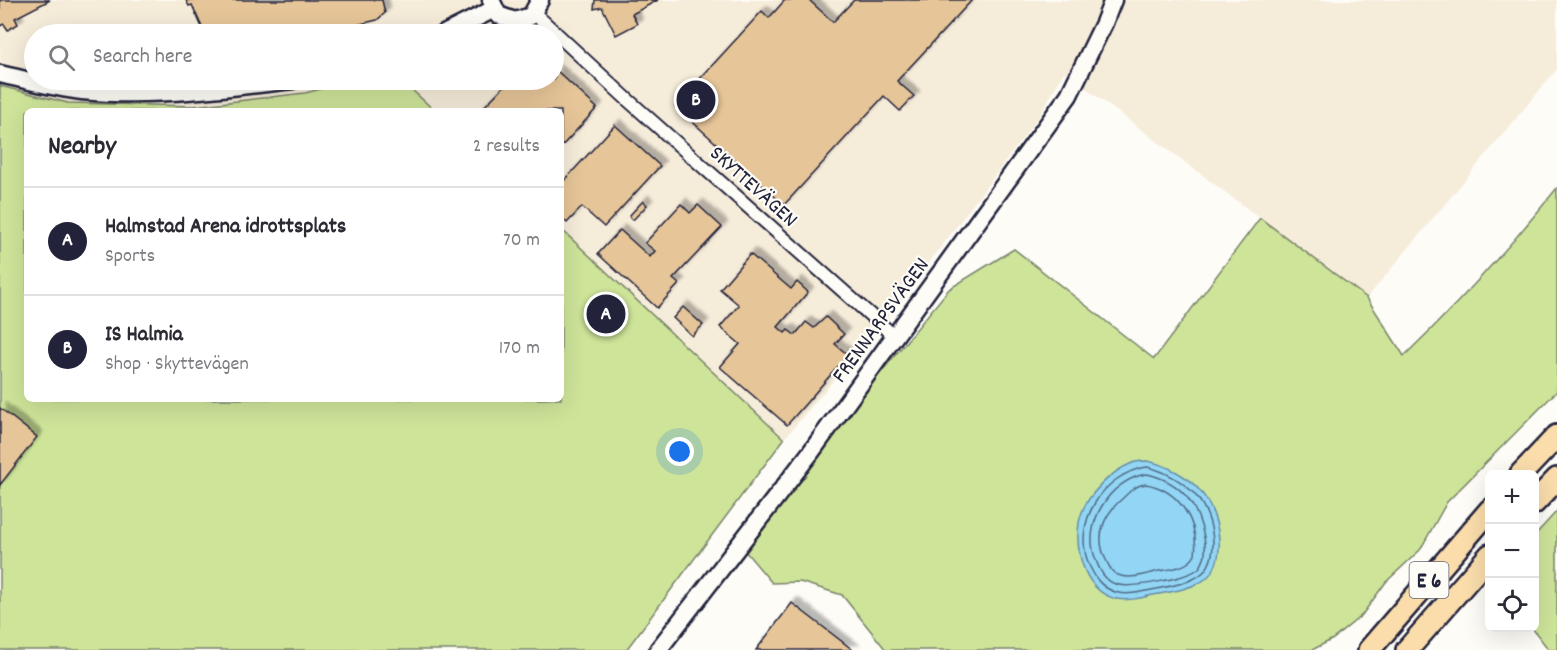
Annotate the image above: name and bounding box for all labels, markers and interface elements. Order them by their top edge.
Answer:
search box [24,24,564,90]
icon: search [45,41,78,74]
text: Search here [93,42,192,73]
pin: B [676,78,716,122]
text: Nearby [48,129,116,166]
text: 2 results [473,133,540,161]
street label: SKYTTEVÄGEN [702,139,804,236]
text: Halmstad Arena idrottsplats [105,212,346,243]
text: A [62,227,73,255]
text: 70 m [503,227,540,255]
text: Sports [105,243,155,271]
street label: FRENNARPSVÄGEN [826,252,938,390]
pin: A [586,292,626,336]
text: IS Halmia [105,320,183,351]
text: B [63,335,72,363]
text: 170 m [499,335,540,363]
text: Shop · Skyttevägen [105,351,249,379]
your location [665,437,694,466]
map controls [1485,470,1539,632]
button: + [1485,470,1539,524]
button: − [1485,524,1539,578]
road number: E 6 [1410,562,1448,598]
button: locate [1485,578,1539,632]

